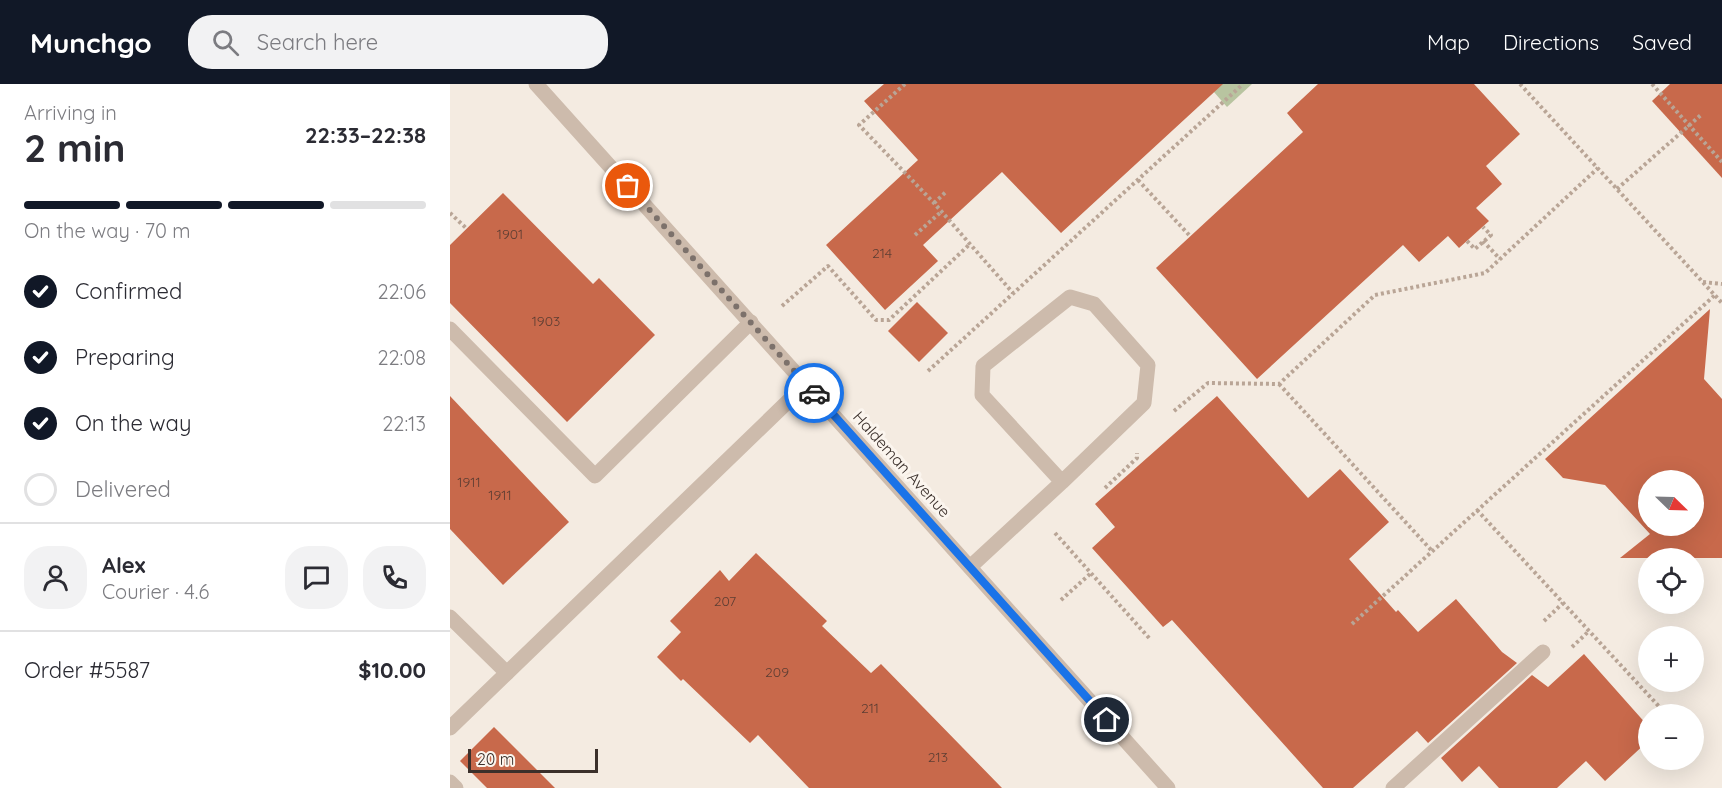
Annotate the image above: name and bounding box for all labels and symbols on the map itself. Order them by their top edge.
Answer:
pin [602,160,653,211]
house number: 1901 [497,225,523,243]
house number: 214 [872,244,892,262]
house number: 1903 [532,312,560,330]
courier [784,363,844,423]
street label: Haldeman Avenue [849,407,955,521]
north arrow [1638,470,1704,536]
house number: 1911 [457,473,481,491]
house number: 1911 [488,486,512,504]
house number: 207 [714,592,736,610]
house number: 209 [765,663,789,681]
pin [1081,694,1132,745]
house number: 211 [861,699,879,717]
scale bar [468,746,598,774]
house number: 213 [928,748,948,766]

